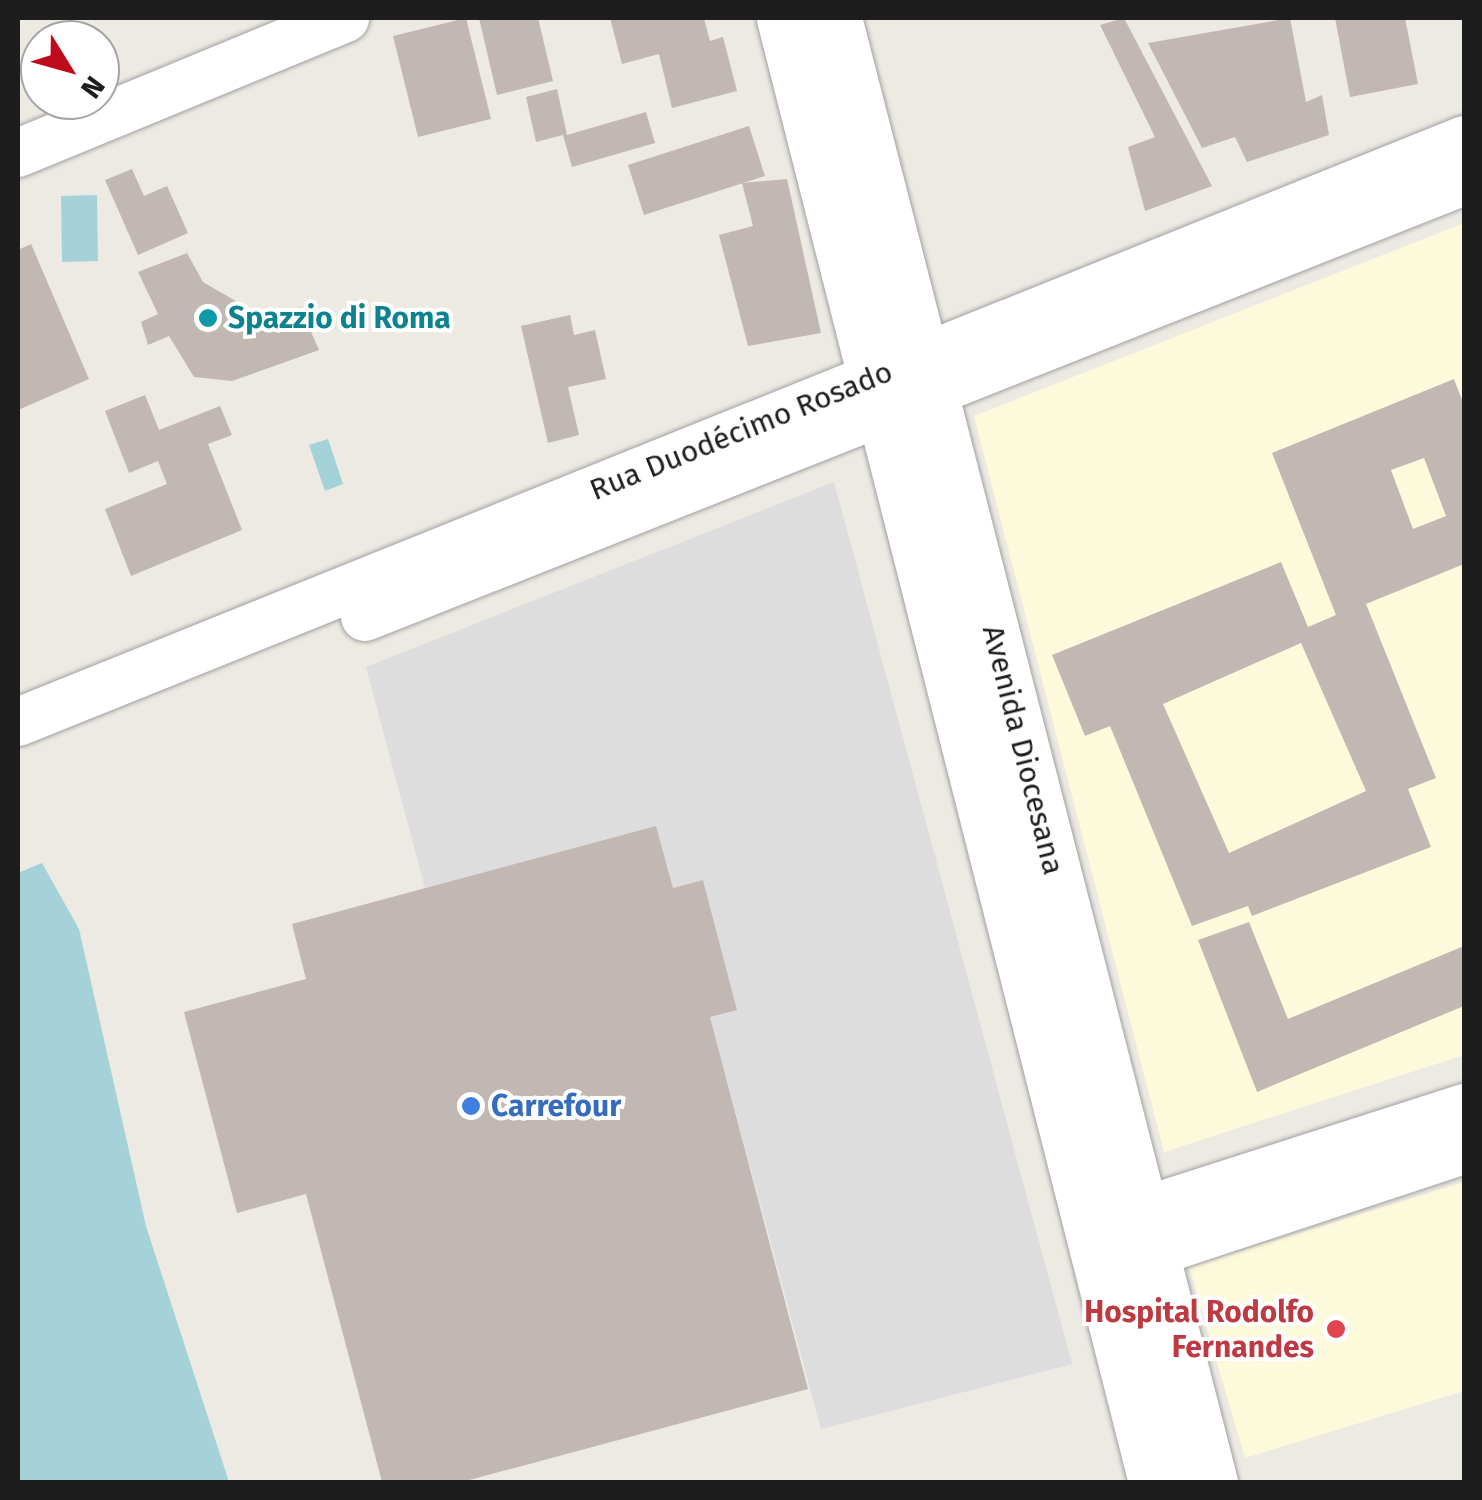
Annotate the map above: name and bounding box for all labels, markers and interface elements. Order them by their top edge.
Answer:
north arrow [20,20,120,120]
text: N [74,70,112,104]
place label: Spazzio di Roma [228,300,451,336]
marker: Spazzio di Roma [197,307,219,329]
street label: Rua Duodécimo Rosado [584,354,898,508]
street label: Avenida Diocesana [975,622,1071,878]
place label: Carrefour [491,1088,621,1124]
marker: Carrefour [460,1095,482,1117]
place label: Hospital Rodolfo Fernandes [1084,1294,1314,1364]
marker: Hospital Rodolfo Fernandes [1323,1316,1349,1342]

